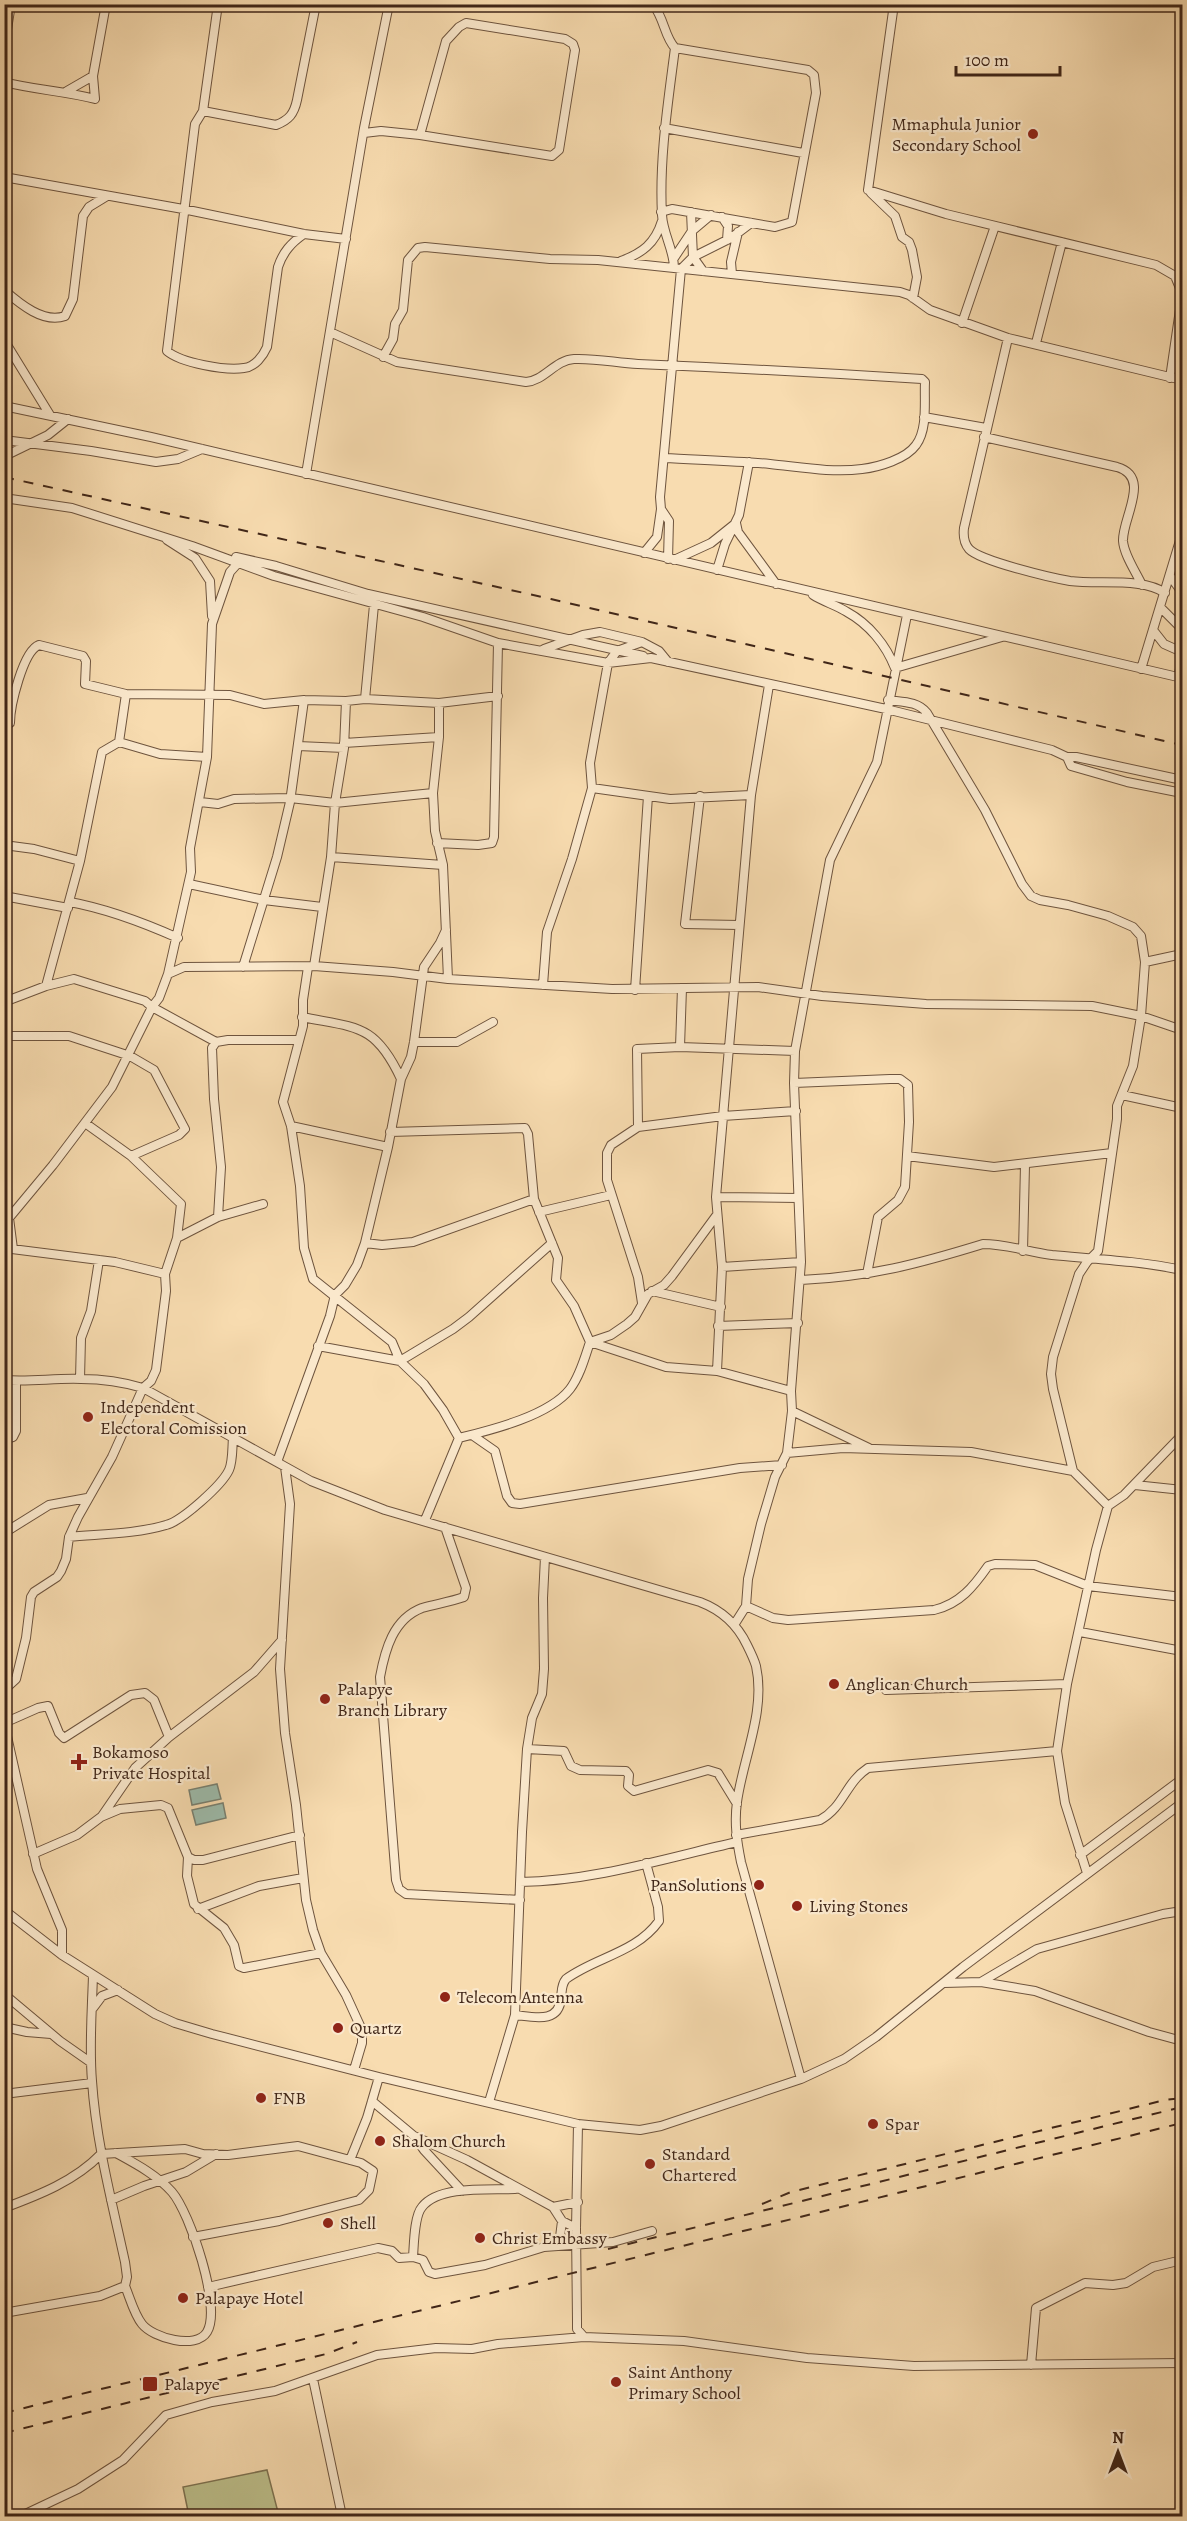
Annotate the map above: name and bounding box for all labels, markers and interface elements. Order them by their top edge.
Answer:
scale bar [956,39,1060,77]
text: 100 m [965,48,1009,72]
place label: Mmaphula Junior Secondary School [891,112,1022,157]
marker: Mmaphula Junior Secondary School [1026,127,1040,141]
place label: Independent Electoral Comission [100,1395,247,1440]
marker: Independent Electoral Comission [81,1410,95,1424]
place label: Anglican Church [845,1672,969,1696]
place label: Palapye Branch Library [337,1677,448,1722]
marker: Anglican Church [827,1677,841,1691]
marker: Palapye Branch Library [318,1692,332,1706]
place label: Bokamoso Private Hospital [92,1740,211,1785]
marker: Bokamoso Private Hospital [70,1753,88,1771]
place label: PanSolutions [650,1873,747,1897]
marker: PanSolutions [752,1878,766,1892]
place label: Living Stones [809,1894,908,1918]
marker: Living Stones [790,1899,804,1913]
place label: Telecom Antenna [457,1985,584,2009]
marker: Telecom Antenna [438,1990,452,2004]
place label: Quartz [350,2016,402,2040]
marker: Quartz [331,2021,345,2035]
place label: FNB [273,2086,306,2110]
marker: FNB [254,2091,268,2105]
place label: Spar [885,2112,919,2136]
marker: Spar [866,2117,880,2131]
place label: Shalom Church [392,2129,506,2153]
marker: Shalom Church [373,2134,387,2148]
place label: Standard Chartered [662,2142,737,2187]
marker: Standard Chartered [643,2157,657,2171]
place label: Shell [340,2211,376,2235]
marker: Shell [321,2216,335,2230]
place label: Christ Embassy [492,2226,608,2250]
marker: Christ Embassy [473,2231,487,2245]
place label: Palapaye Hotel [195,2286,304,2310]
marker: Palapaye Hotel [176,2291,190,2305]
place label: Saint Anthony Primary School [628,2360,741,2405]
place label: Palapye [164,2372,220,2396]
marker: Palapye [141,2375,159,2393]
marker: Saint Anthony Primary School [609,2375,623,2389]
north arrow [1088,2422,1148,2482]
text: N [1112,2427,1124,2449]

